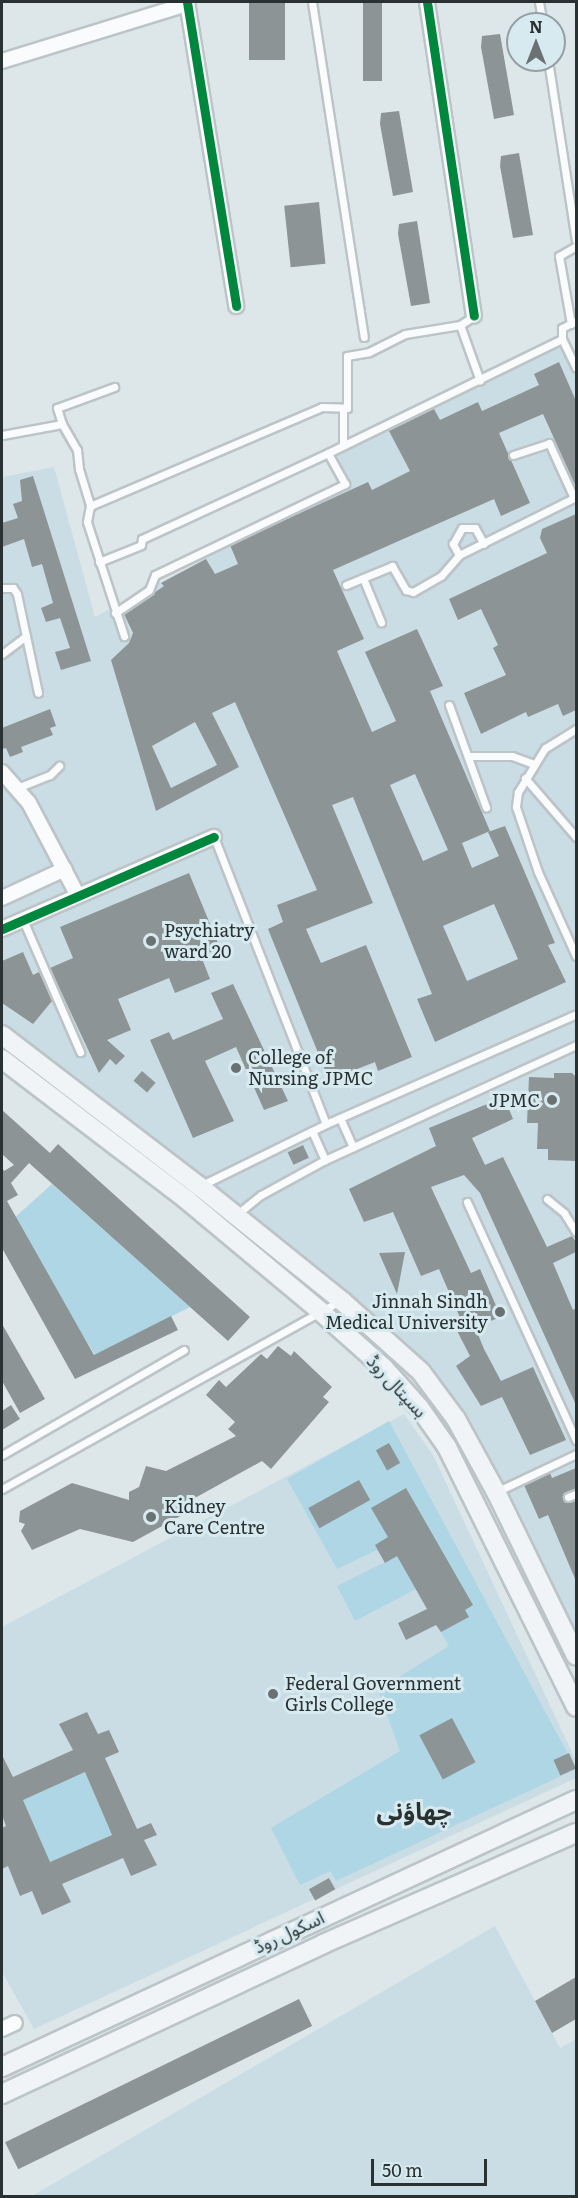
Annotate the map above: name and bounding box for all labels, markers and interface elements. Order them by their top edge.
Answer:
north arrow [506,12,566,72]
text: N [529,14,543,38]
place label: Psychiatry ward 20 [164,920,254,962]
marker: Psychiatry ward 20 [142,932,160,950]
place label: College of Nursing JPMC [248,1047,373,1090]
marker: College of Nursing JPMC [229,1061,243,1075]
place label: JPMC [489,1089,540,1111]
marker: JPMC [545,1093,559,1107]
place label: Jinnah Sindh Medical University [325,1291,488,1334]
marker: Jinnah Sindh Medical University [493,1305,507,1319]
street label: ہسپتال روڈ [362,1350,432,1422]
place label: Kidney Care Centre [164,1496,265,1538]
marker: Kidney Care Centre [142,1508,160,1526]
place label: Federal Government Girls College [285,1673,461,1716]
marker: Federal Government Girls College [266,1687,280,1701]
district label: چھاؤنی [376,1796,452,1824]
street label: اسکول روڈ [250,1906,328,1958]
scale bar [374,2147,490,2185]
text: 50 m [382,2156,423,2183]

